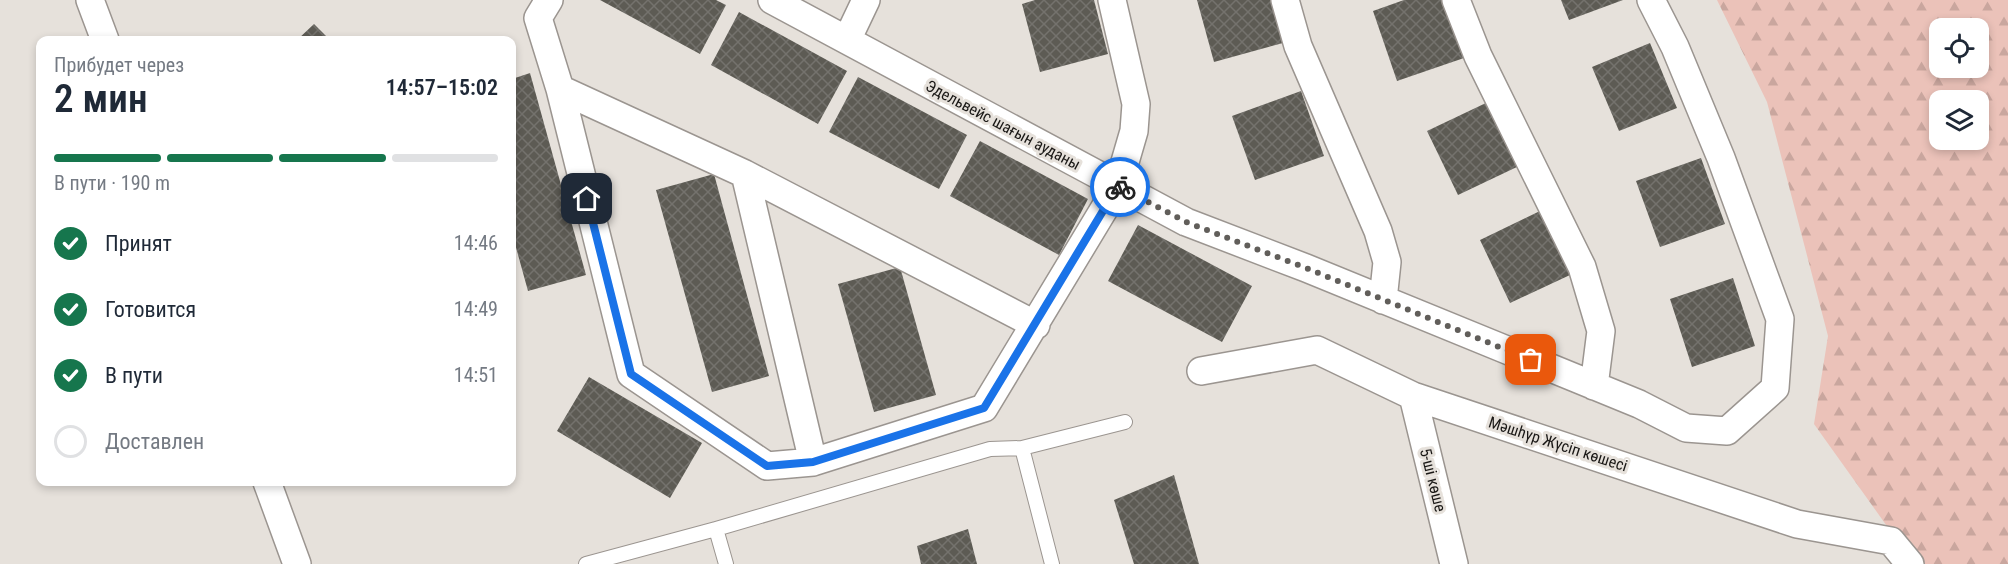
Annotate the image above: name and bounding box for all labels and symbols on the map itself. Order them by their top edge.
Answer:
street label: Эдельвейс шағын ауданы [922,76,1084,174]
courier [1090,157,1150,217]
pin [561,173,612,224]
pin [1505,334,1556,385]
street label: Мәшhүр Жүсіп көшесі [1486,413,1630,475]
street label: 5-ші көше [1416,446,1450,514]

